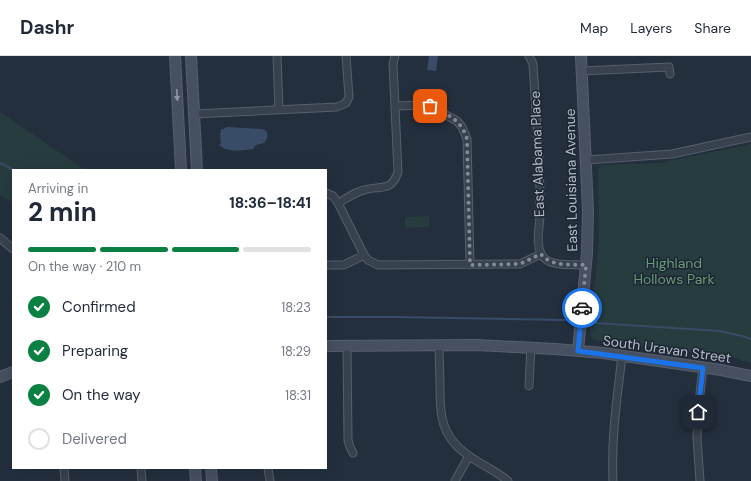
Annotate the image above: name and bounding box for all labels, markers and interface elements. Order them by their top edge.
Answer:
text: Dashr [20,15,74,40]
text: Map [580,19,608,37]
text: Layers [630,19,672,37]
text: Share [694,19,731,37]
one-way arrow [174,89,180,102]
pin [413,89,447,123]
street label: East Alabama Place [526,90,548,218]
icon: bag [419,95,441,117]
street label: East Louisiana Avenue [561,108,581,252]
text: Arriving in [28,180,88,197]
text: 18:36–18:41 [229,193,311,213]
text: 2 min [28,195,97,229]
park label: Highland Hollows Park [633,254,715,288]
text: On the way · 210 m [28,258,141,275]
courier [562,288,602,328]
icon: check [28,296,50,318]
text: Confirmed [62,297,136,317]
icon: car [571,297,593,319]
text: 18:23 [281,299,311,316]
street label: South Uravan Street [602,331,732,367]
icon: check [28,340,50,362]
text: Preparing [62,341,128,361]
text: 18:29 [281,343,311,360]
icon: check [28,384,50,406]
text: On the way [62,385,141,405]
text: 18:31 [285,387,311,404]
pin [681,395,715,429]
icon: home [687,401,709,423]
text: Delivered [62,429,127,449]

